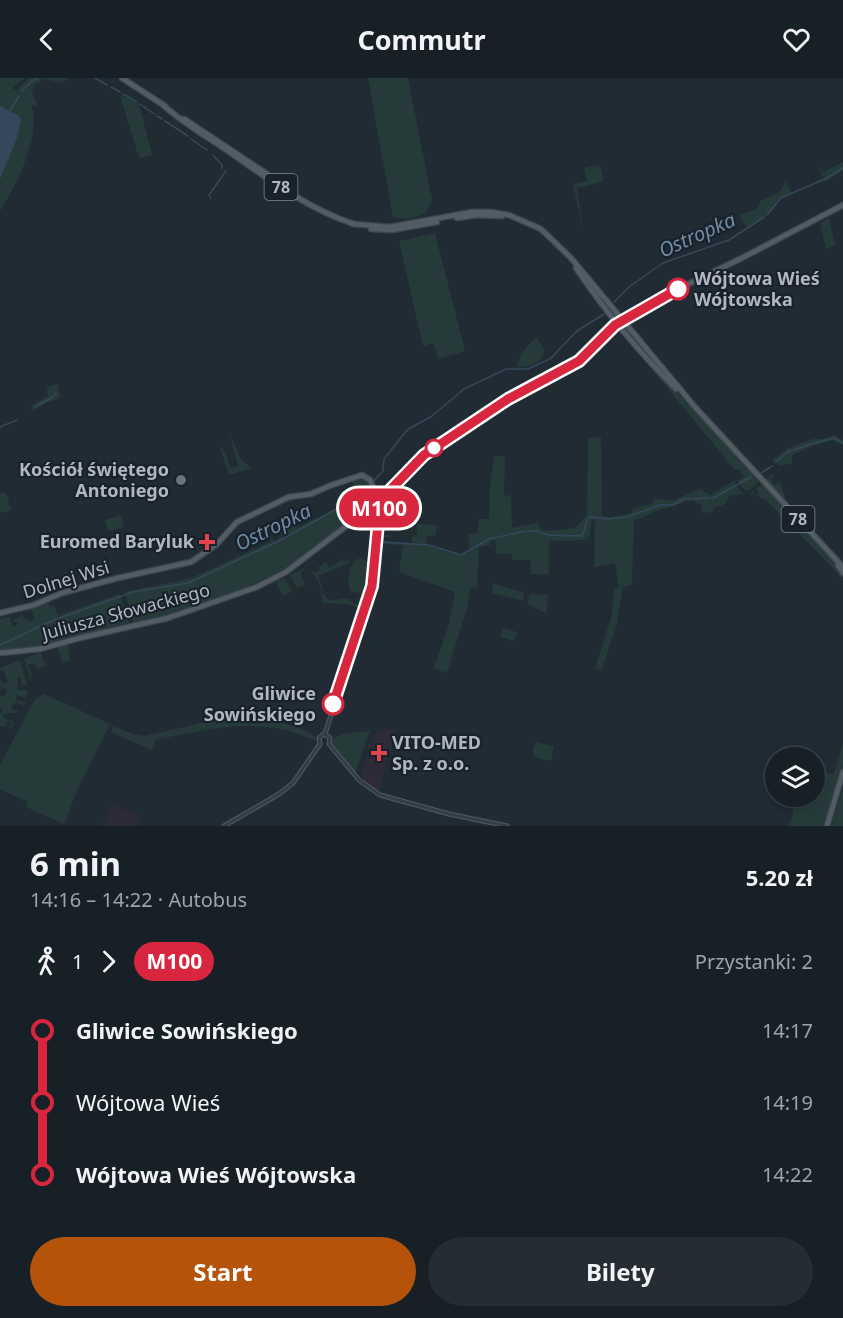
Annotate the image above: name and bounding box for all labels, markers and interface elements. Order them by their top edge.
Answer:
text: Commutr [357,21,486,58]
icon: back [30,23,63,56]
icon: heart [780,23,813,56]
road number: 78 [264,174,298,200]
water label: Ostropka [654,206,739,263]
place label: Wójtowa Wieś Wójtowska [694,266,820,311]
marker: Wójtowa Wieś Wójtowska [667,278,689,300]
unlabelled marker [425,439,443,457]
place label: Kościół świętego Antoniego [19,457,169,502]
marker: Kościół świętego Antoniego [174,473,188,487]
line badge: M100 [337,488,421,528]
text: M100 [351,494,407,522]
water label: Ostropka [230,497,315,557]
road number: 78 [782,506,814,532]
place label: Euromed Baryluk [40,529,195,553]
marker: Euromed Baryluk [198,533,216,551]
street label: Dolnej Wsi [20,555,112,604]
street label: Juliusza Słowackiego [37,577,212,645]
place label: Gliwice Sowińskiego [204,681,316,726]
marker: Gliwice Sowińskiego [322,693,344,715]
place label: VITO-MED Sp. z o.o. [392,730,481,775]
marker: VITO-MED Sp. z o.o. [370,744,388,762]
map controls [765,747,825,807]
button: layers [765,747,825,807]
text: 6 min [30,841,121,886]
text: 5.20 zł [746,862,813,892]
text: 14:16 – 14:22 · Autobus [30,886,247,913]
icon: walk [30,945,63,978]
icon: forward [92,945,125,978]
text: M100 [146,947,202,975]
text: 1 [72,948,83,975]
text: Przystanki: 2 [695,948,813,975]
text: Gliwice Sowińskiego [76,1015,298,1045]
text: 14:17 [762,1017,813,1044]
text: Wójtowa Wieś [76,1087,220,1117]
text: 14:19 [762,1089,813,1116]
text: Wójtowa Wieś Wójtowska [76,1159,356,1189]
text: 14:22 [762,1161,813,1188]
button: Start [30,1237,416,1306]
button: Bilety [428,1237,813,1306]

